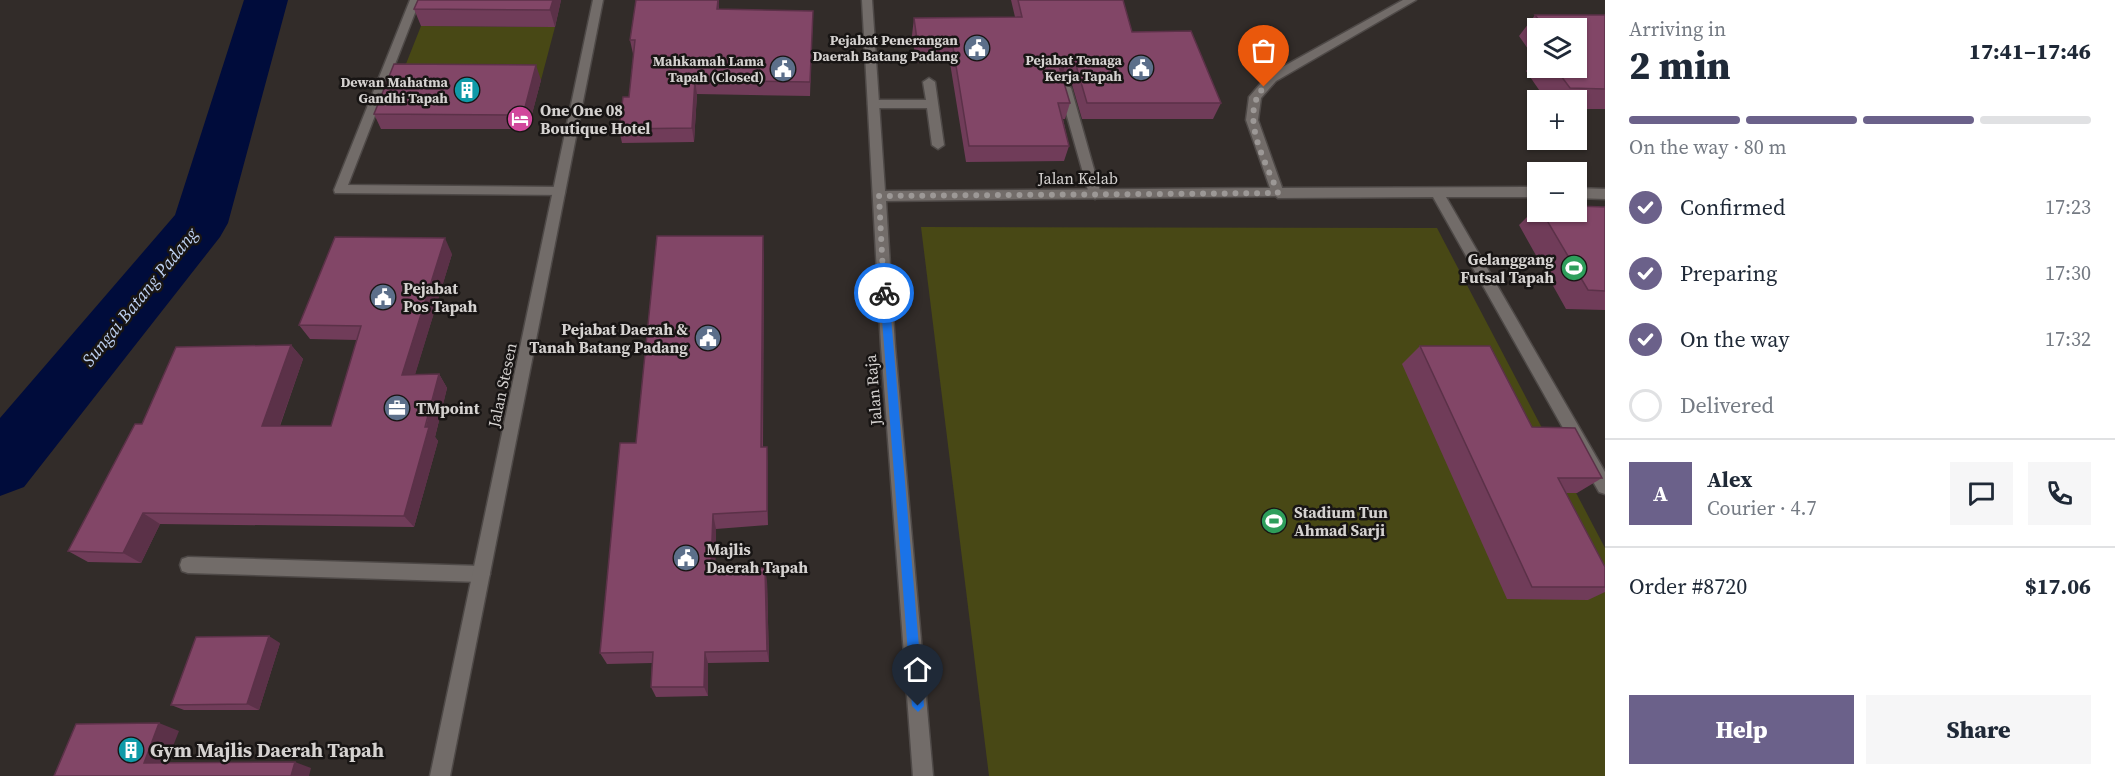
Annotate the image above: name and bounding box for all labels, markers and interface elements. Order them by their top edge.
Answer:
text: Arriving in [1629,15,1726,43]
map controls [1527,18,1587,222]
button: layers [1527,18,1587,78]
pin [1238,25,1289,87]
place label: Pejabat Penerangan Daerah Batang Padang [813,30,958,66]
public building icon: Pejabat Penerangan Daerah Batang Padang [962,33,992,63]
icon: bag [1247,34,1280,67]
text: 17:41–17:46 [1969,36,2091,66]
text: 2 min [1629,39,1731,92]
place label: Pejabat Tenaga Kerja Tapah [1025,50,1123,86]
place label: Mahkamah Lama Tapah (Closed) [653,51,765,87]
public building icon: Pejabat Tenaga Kerja Tapah [1126,53,1156,83]
public building icon: Mahkamah Lama Tapah (Closed) [768,54,798,84]
place label: Dewan Mahatma Gandhi Tapah [340,72,449,108]
building icon: Dewan Mahatma Gandhi Tapah [452,75,482,105]
button: + [1527,90,1587,150]
place label: One One 08 Boutique Hotel [540,99,650,139]
hotel icon: One One 08 Boutique Hotel [505,104,535,134]
text: On the way · 80 m [1629,133,1786,161]
button: − [1527,162,1587,222]
street label: Jalan Kelab [1037,167,1118,189]
icon: check [1629,191,1662,224]
text: Confirmed [1680,192,1785,222]
text: 17:23 [2045,193,2091,221]
water label: Sungai Batang Padang [76,221,204,371]
place label: Gelanggang Futsal Tapah [1460,248,1554,288]
sports icon: Gelanggang Futsal Tapah [1559,253,1589,283]
icon: check [1629,257,1662,290]
text: Preparing [1680,258,1777,288]
text: 17:30 [2045,259,2091,287]
courier [854,263,914,323]
place label: Pejabat Pos Tapah [403,277,478,317]
icon: bike [868,277,901,310]
public building icon: Pejabat Pos Tapah [368,282,398,312]
place label: Pejabat Daerah & Tanah Batang Padang [529,318,688,358]
public building icon: Pejabat Daerah & Tanah Batang Padang [693,323,723,353]
icon: check [1629,323,1662,356]
text: On the way [1680,324,1789,354]
text: 17:32 [2045,325,2091,353]
street label: Jalan Stesen [482,340,522,430]
street label: Jalan Raja [859,353,887,427]
text: Delivered [1680,390,1774,420]
office icon: TMpoint [382,393,412,423]
place label: TMpoint [416,397,480,419]
button: chat [1950,462,2013,525]
button: phone [2028,462,2091,525]
text: Alex [1707,464,1752,494]
text: A [1653,478,1668,508]
text: Courier · 4.7 [1707,494,1816,522]
place label: Stadium Tun Ahmad Sarji [1294,501,1388,541]
sports icon: Stadium Tun Ahmad Sarji [1259,506,1289,536]
place label: Majlis Daerah Tapah [706,538,808,578]
public building icon: Majlis Daerah Tapah [671,543,701,573]
text: Order #8720 [1629,571,1747,601]
text: $17.06 [2025,571,2091,601]
pin [892,644,943,706]
icon: home [901,653,934,686]
button: Help [1629,695,1854,764]
button: Share [1866,695,2091,764]
building icon: Gym Majlis Daerah Tapah [116,735,146,765]
place label: Gym Majlis Daerah Tapah [150,736,384,764]

